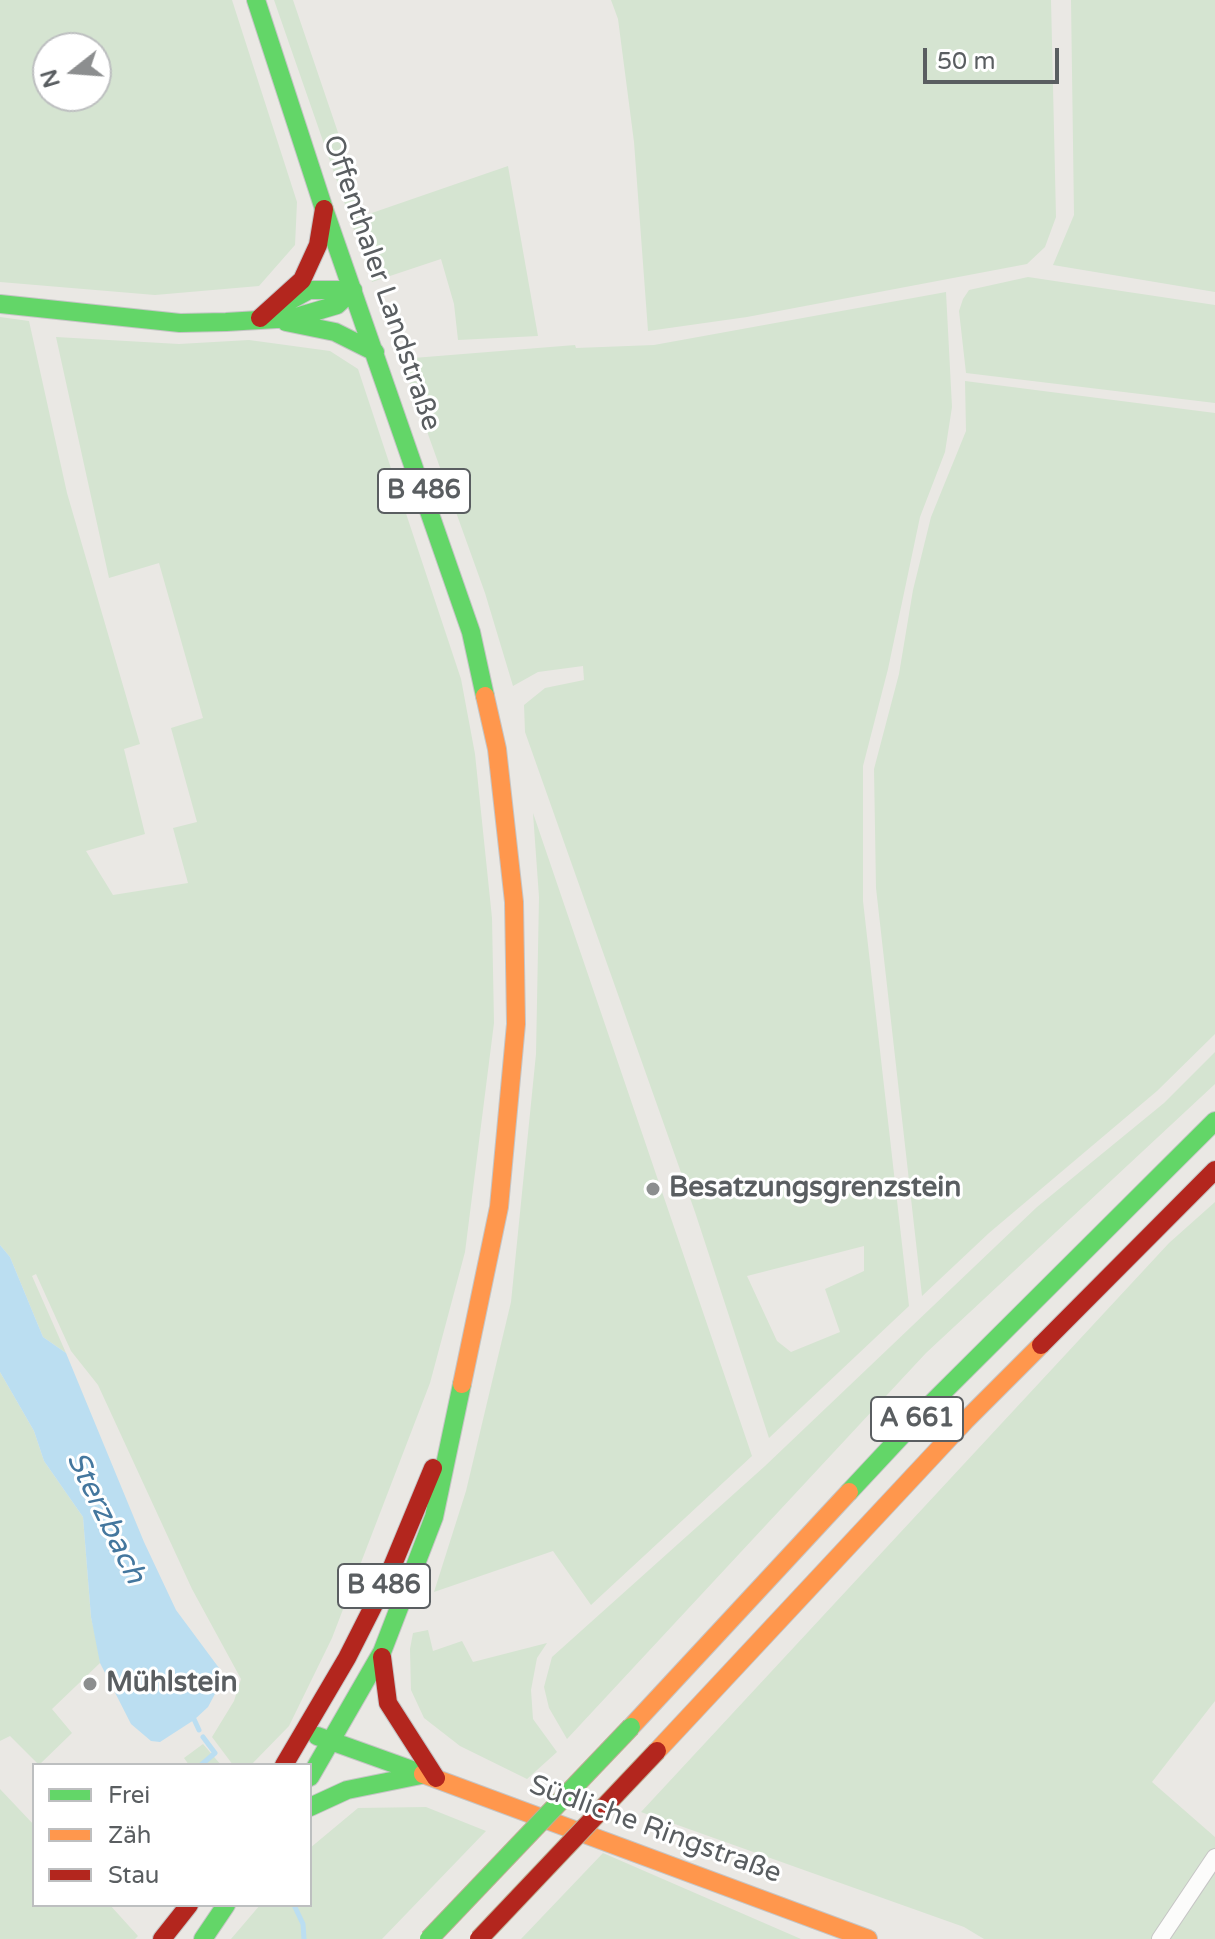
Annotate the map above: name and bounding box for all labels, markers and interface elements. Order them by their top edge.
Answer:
north arrow [32,32,112,112]
scale bar [927,32,1063,82]
text: 50 m [937,47,995,76]
text: N [36,66,66,91]
street label: Offenthaler Landstraße [315,131,447,435]
road number: B 486 [378,469,470,513]
place label: Besatzungsgrenzstein [669,1172,961,1206]
marker: Besatzungsgrenzstein [644,1180,662,1198]
road number: A 661 [871,1397,963,1441]
water label: Sterzbach [58,1446,152,1590]
road number: B 486 [338,1564,430,1608]
place label: Mühlstein [106,1667,237,1701]
marker: Mühlstein [81,1675,99,1693]
legend [32,1763,312,1907]
street label: Südliche Ringstraße [524,1769,786,1891]
text: Frei [108,1781,150,1810]
text: Zäh [108,1821,151,1850]
text: Stau [108,1861,159,1890]

